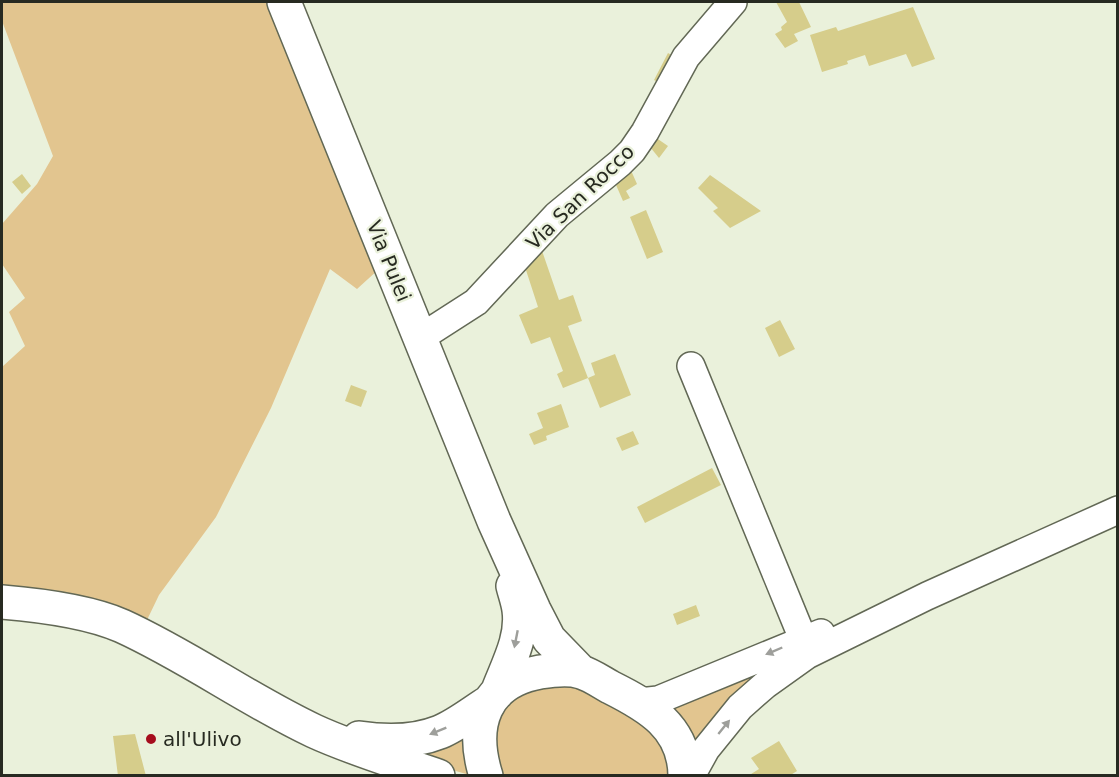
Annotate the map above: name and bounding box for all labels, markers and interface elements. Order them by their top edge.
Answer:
street label: Via San Rocco [521,139,639,255]
street label: Via Pulei [362,217,416,305]
one-way arrow [511,630,520,649]
one-way arrow [764,646,782,656]
one-way arrow [717,719,730,735]
one-way arrow [429,726,447,736]
place label: all'Ulivo [163,727,242,751]
marker: all'Ulivo [144,732,158,746]

